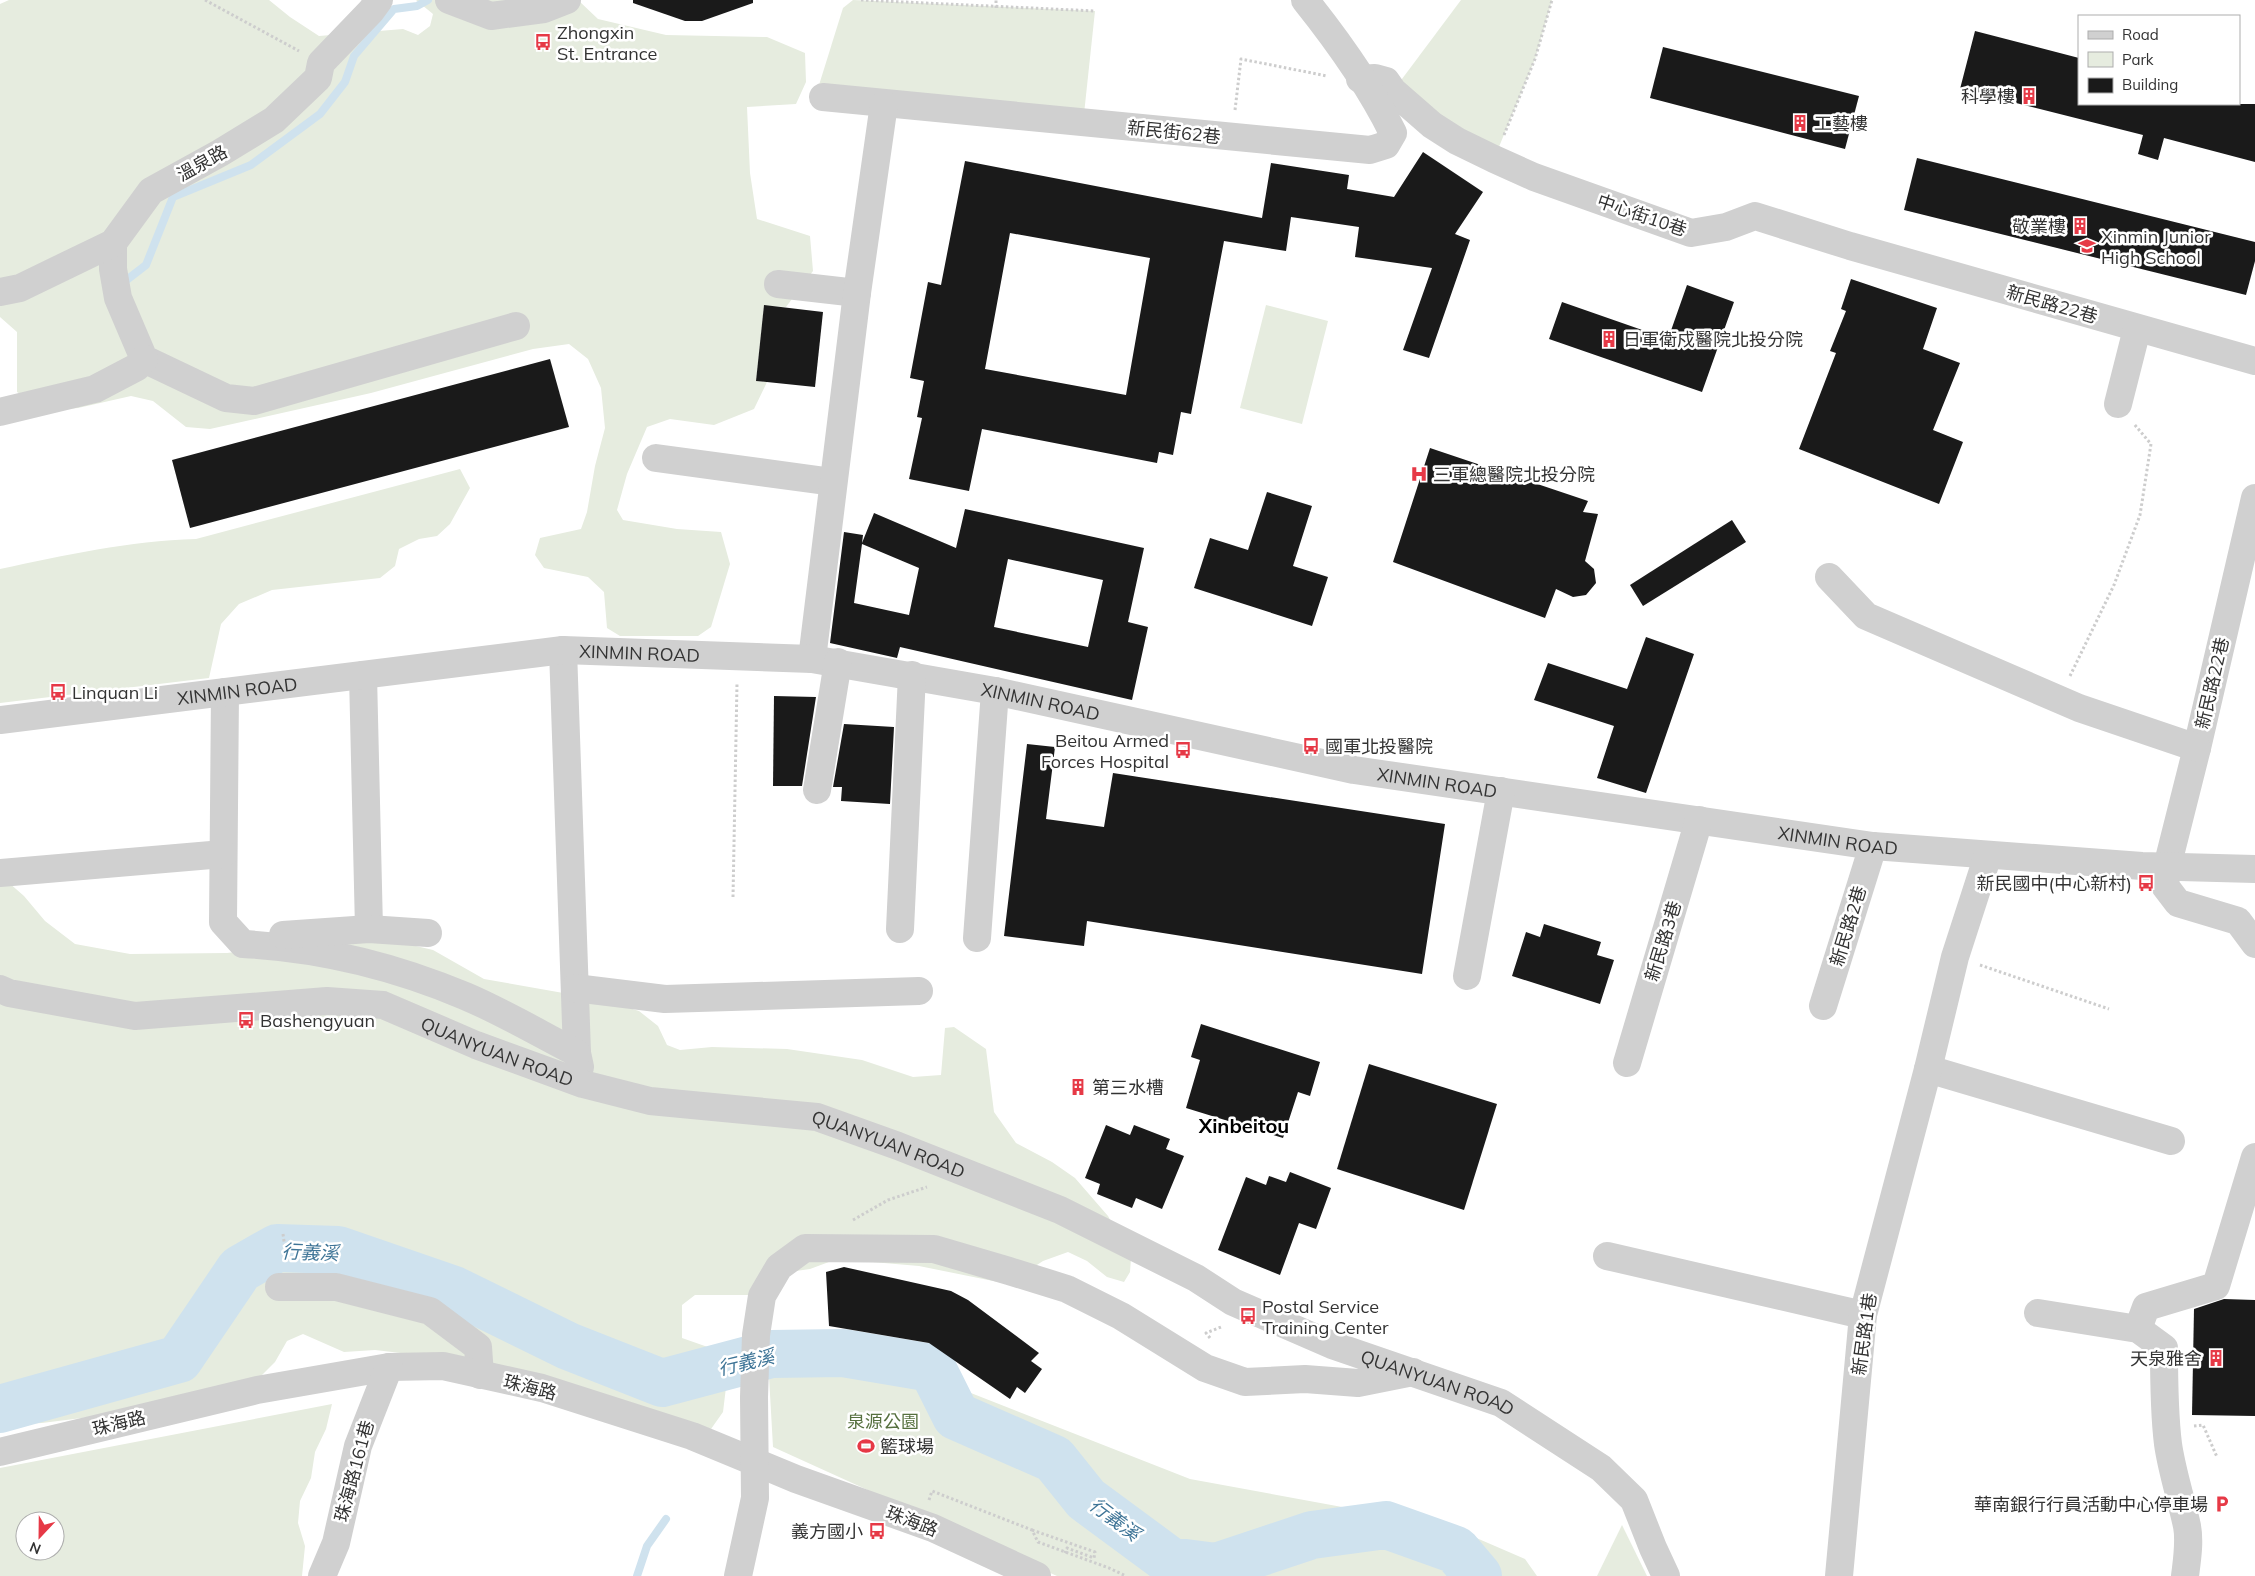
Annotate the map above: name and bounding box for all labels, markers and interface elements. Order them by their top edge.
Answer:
legend [2078,15,2240,105]
place label: Zhongxin St. Entrance [557,21,657,65]
text: Road [2122,25,2159,44]
bus stop icon: Zhongxin St. Entrance [533,32,553,52]
text: Park [2122,50,2154,69]
text: Building [2122,75,2178,94]
place label: 科學樓 [1961,85,2015,108]
building icon: 科學樓 [2019,86,2039,106]
place label: 工藝樓 [1814,112,1868,135]
building icon: 工藝樓 [1790,113,1810,133]
street label: 新民街62巷 [1126,116,1222,148]
street label: 溫泉路 [173,140,231,186]
street label: 中心街10巷 [1594,189,1690,241]
place label: 敬業樓 [2012,215,2066,238]
building icon: 敬業樓 [2070,216,2090,236]
place label: Xinmin Junior High School [2101,225,2211,269]
school or university icon: Xinmin Junior High School [2077,236,2097,256]
street label: 新民路22巷 [2004,280,2100,328]
place label: 日軍衛戍醫院北投分院 [1623,328,1803,351]
building icon: 日軍衛戍醫院北投分院 [1599,329,1619,349]
place label: 三軍總醫院北投分院 [1433,463,1595,486]
hospital icon: 三軍總醫院北投分院 [1409,464,1429,484]
street label: 新民路22巷 [2190,635,2234,731]
street label: XINMIN ROAD [579,639,700,666]
street label: XINMIN ROAD [176,672,299,709]
street label: XINMIN ROAD [979,677,1102,725]
place label: Linquan Li [72,681,158,704]
bus stop icon: Linquan Li [48,682,68,702]
place label: Beitou Armed Forces Hospital [1041,729,1169,773]
place label: 國軍北投醫院 [1325,735,1433,758]
bus stop icon: 國軍北投醫院 [1301,736,1321,756]
bus stop icon: Beitou Armed Forces Hospital [1173,740,1193,760]
street label: XINMIN ROAD [1376,762,1499,802]
street label: XINMIN ROAD [1776,821,1899,859]
place label: 新民國中(中心新村) [1977,872,2132,895]
bus stop icon: 新民國中(中心新村) [2136,873,2156,893]
street label: 新民路2巷 [1825,883,1871,969]
street label: 新民路3巷 [1640,898,1686,984]
place label: Bashengyuan [260,1009,375,1032]
bus stop icon: Bashengyuan [236,1010,256,1030]
street label: QUANYUAN ROAD [417,1011,577,1091]
place label: 第三水槽 [1092,1076,1164,1099]
building icon: 第三水槽 [1068,1077,1088,1097]
street label: QUANYUAN ROAD [809,1105,968,1183]
district label: Xinbeitou [1198,1113,1289,1138]
water label: 行義溪 [281,1239,342,1265]
street label: 新民路1巷 [1847,1291,1881,1377]
place label: Postal Service Training Center [1262,1295,1389,1339]
bus stop icon: Postal Service Training Center [1238,1306,1258,1326]
water label: 行義溪 [716,1343,779,1380]
street label: QUANYUAN ROAD [1358,1344,1519,1420]
place label: 天泉雅舍 [2130,1347,2202,1370]
building icon: 天泉雅舍 [2206,1348,2226,1368]
street label: 珠海路 [501,1369,559,1405]
street label: 珠海路 [90,1405,148,1441]
park label: 泉源公園 [847,1410,919,1433]
street label: 珠海路161巷 [329,1418,379,1524]
place label: 籃球場 [880,1435,934,1458]
sports icon: 籃球場 [856,1436,876,1456]
water label: 行義溪 [1085,1492,1147,1548]
place label: 華南銀行行員活動中心停車場 [1974,1493,2208,1516]
parking icon: 華南銀行行員活動中心停車場 [2212,1494,2232,1514]
street label: 珠海路 [883,1501,941,1541]
north arrow [15,1511,65,1561]
place label: 義方國小 [791,1520,863,1543]
bus stop icon: 義方國小 [867,1521,887,1541]
text: N [27,1538,43,1558]

